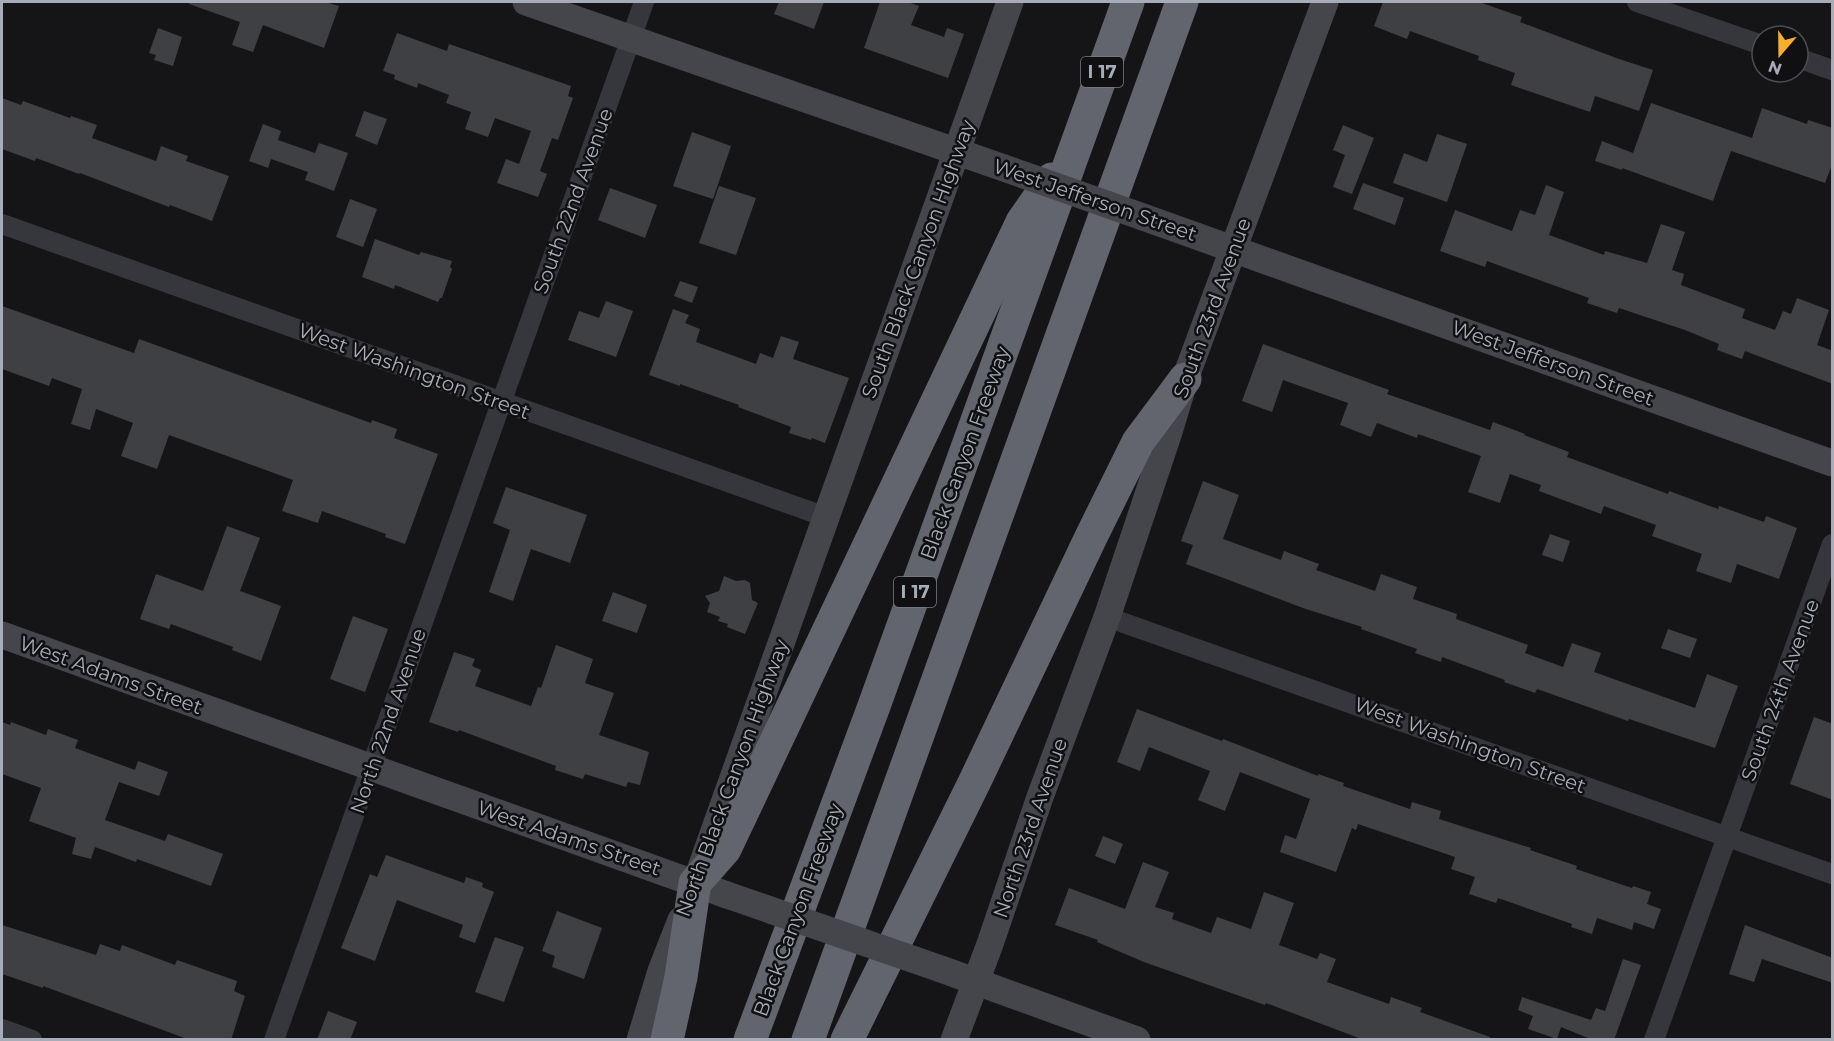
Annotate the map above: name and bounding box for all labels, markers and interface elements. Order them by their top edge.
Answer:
north arrow [1750,24,1810,84]
text: N [1766,56,1784,79]
road number: I 17 [1081,57,1123,87]
street label: South 22nd Avenue [528,105,618,297]
street label: South Black Canyon Highway [856,116,980,402]
street label: West Jefferson Street [990,154,1200,246]
street label: South 23rd Avenue [1168,215,1256,401]
street label: West Jefferson Street [1449,315,1657,411]
street label: West Washington Street [295,318,533,424]
street label: Black Canyon Freeway [915,343,1015,563]
road number: I 17 [894,577,936,607]
street label: South 24th Avenue [1736,596,1824,784]
street label: North 22nd Avenue [345,625,431,817]
street label: West Adams Street [16,631,206,719]
street label: North Black Canyon Highway [671,636,794,920]
street label: West Washington Street [1351,692,1589,798]
street label: North 23rd Avenue [988,735,1072,921]
street label: West Adams Street [474,795,664,881]
street label: Black Canyon Freeway [748,800,848,1020]

